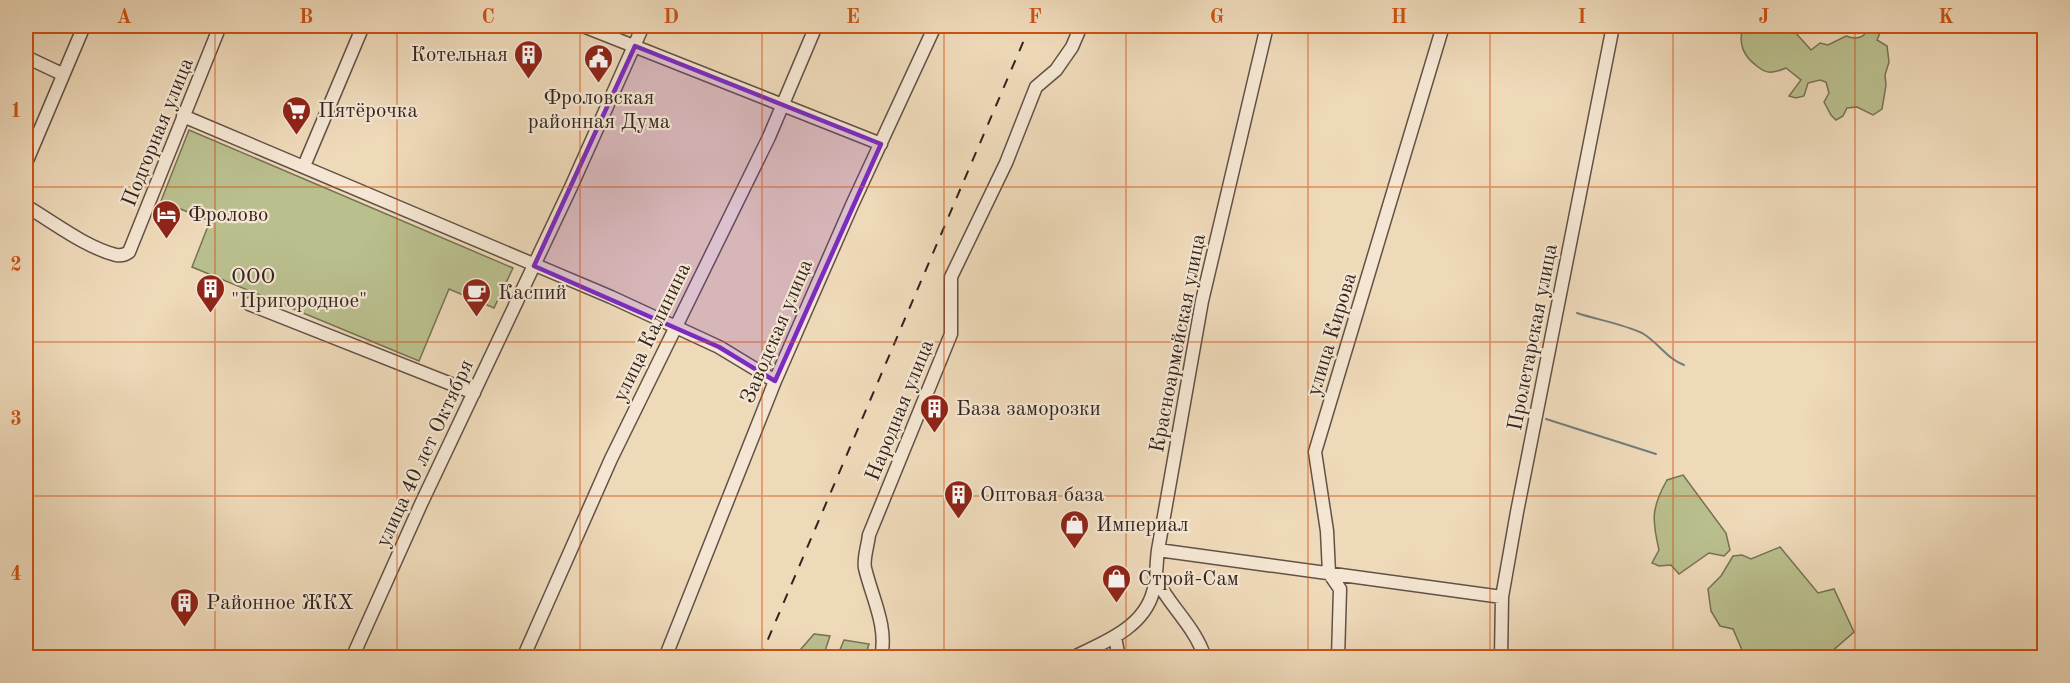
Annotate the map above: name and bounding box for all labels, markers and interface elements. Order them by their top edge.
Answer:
text: A [116,8,132,28]
text: B [299,8,313,28]
text: C [481,8,495,28]
text: D [663,8,679,28]
text: E [846,8,860,28]
text: F [1028,8,1042,28]
text: G [1210,8,1224,28]
text: H [1391,8,1407,28]
text: I [1578,8,1586,28]
text: J [1759,8,1770,28]
text: K [1938,8,1954,28]
building icon: Котельная [513,38,545,80]
public building icon: Фроловская районная Дума [583,42,615,84]
place label: Котельная [411,45,508,66]
street label: Подгорная улица [119,55,198,210]
place label: Фроловская районная Дума [528,88,670,133]
supermarket icon: Пятёрочка [281,94,313,136]
place label: Пятёрочка [318,101,418,122]
text: 1 [10,102,22,122]
hotel icon: Фролово [151,198,183,240]
place label: Фролово [188,205,268,226]
street label: Красноармейская улица [1147,232,1210,455]
street label: Пролетарская улица [1505,242,1562,432]
text: 2 [10,256,22,276]
street label: Заводская улица [738,256,817,407]
street label: улица Калинина [610,260,695,405]
place label: ООО "Пригородное" [231,267,367,312]
street label: улица Кирова [1304,270,1361,399]
building icon: ООО "Пригородное" [194,272,226,314]
cafe icon: Каспий [461,276,493,318]
place label: Каспий [498,283,567,304]
street label: Народная улица [862,337,938,484]
street label: улица 40 лет Октября [373,357,478,551]
building icon: База заморозки [919,392,951,434]
place label: База заморозки [956,399,1101,420]
text: 3 [10,410,22,430]
building icon: Оптовая база [943,478,975,520]
place label: Оптовая база [980,485,1104,506]
shop icon: Империал [1059,508,1091,550]
place label: Империал [1096,515,1189,536]
shop icon: Строй-Сам [1101,562,1133,604]
text: 4 [10,565,22,585]
place label: Строй-Сам [1138,569,1239,590]
building icon: Районное ЖКХ [169,586,201,628]
place label: Районное ЖКХ [206,593,354,614]

